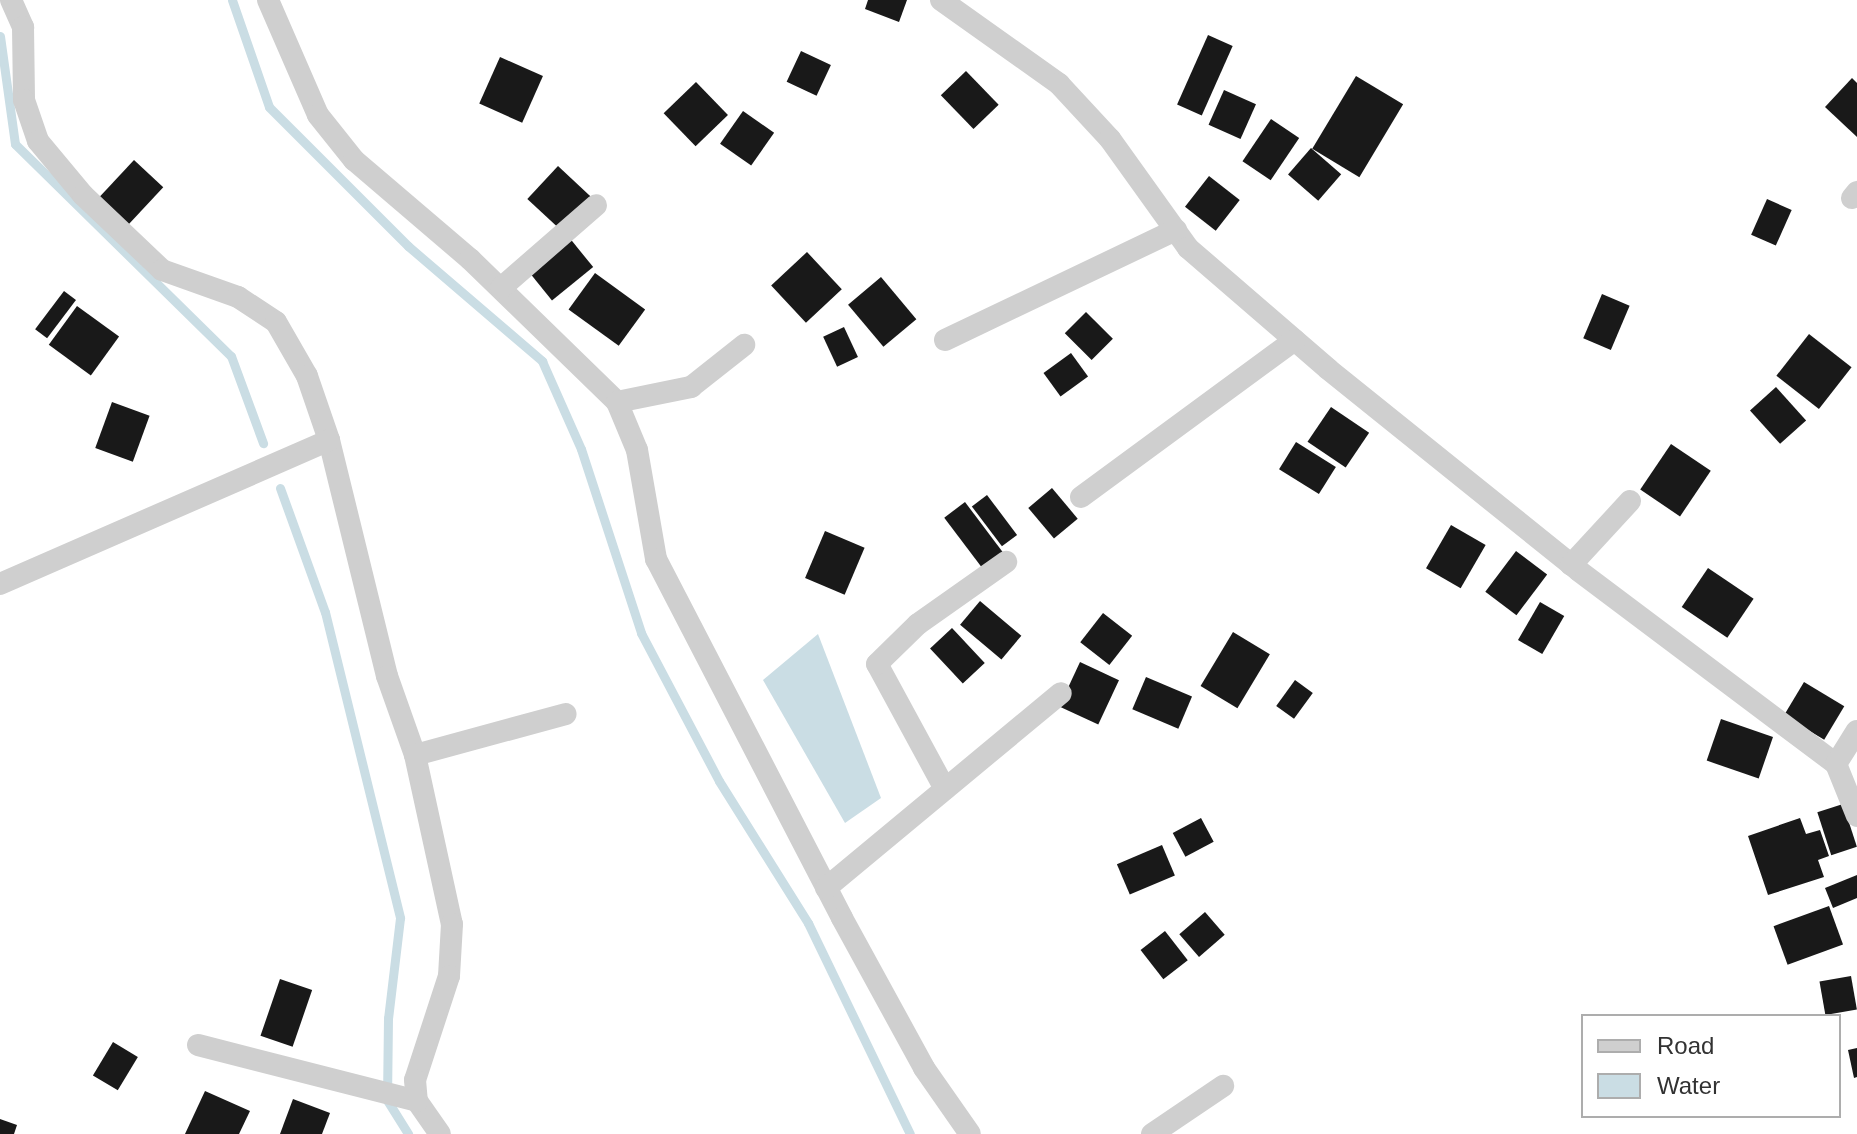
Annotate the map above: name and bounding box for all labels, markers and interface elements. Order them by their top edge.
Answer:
legend [1581,1014,1841,1118]
text: Road [1657,1032,1714,1059]
text: Water [1657,1072,1720,1099]

